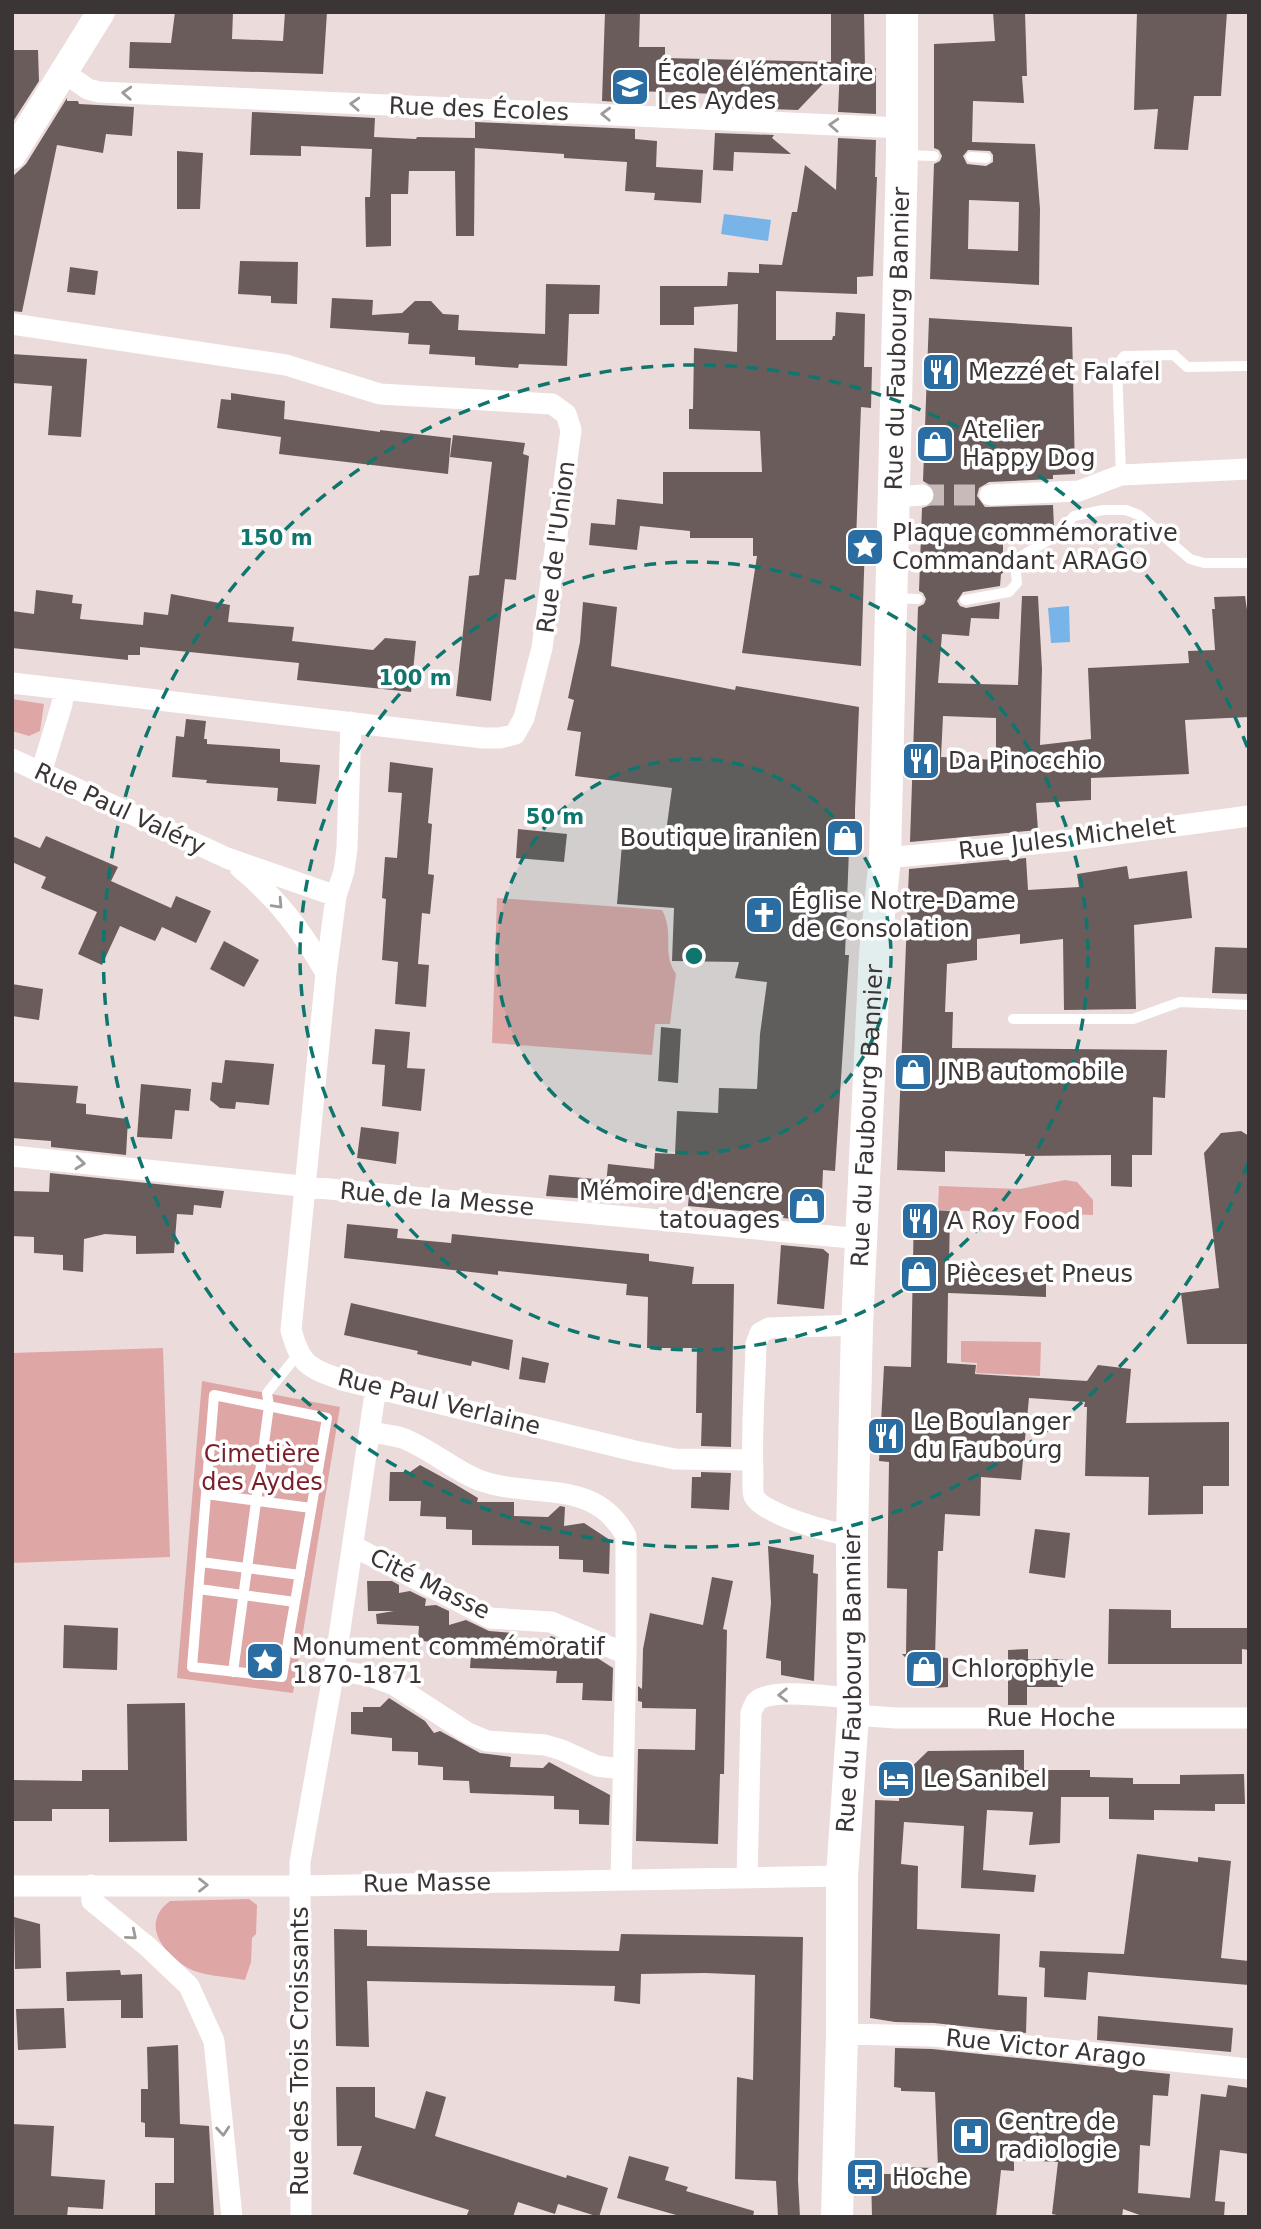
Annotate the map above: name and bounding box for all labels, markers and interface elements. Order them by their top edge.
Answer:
place label: École élémentaire Les Aydes [657,58,874,115]
school or university icon: École élémentaire Les Aydes [609,66,651,108]
one-way arrow [122,86,133,101]
street label: Rue des Écoles [388,91,570,126]
one-way arrow [349,96,360,111]
one-way arrow [601,106,612,121]
one-way arrow [828,118,839,133]
street label: Rue du Faubourg Bannier [880,187,915,491]
restaurant icon: Mezzé et Falafel [920,351,962,393]
place label: Mezzé et Falafel [968,358,1160,386]
place label: Atelier Happy Dog [962,416,1095,472]
shop icon: Atelier Happy Dog [914,423,956,465]
street label: Rue de l'Union [532,459,580,635]
place label: Plaque commémorative Commandant ARAGO [892,519,1178,575]
text: 150 m [239,526,313,550]
place icon: Plaque commémorative Commandant ARAGO [844,526,886,568]
text: 100 m [378,666,452,690]
restaurant icon: Da Pinocchio [900,740,942,782]
place label: Da Pinocchio [948,747,1102,775]
street label: Rue Paul Valéry [30,757,210,861]
text: 50 m [526,805,584,829]
street label: Rue Jules Michelet [957,811,1177,865]
shop icon: Boutique iranien [824,817,866,859]
place label: Boutique iranien [620,824,818,852]
place label: Église Notre-Dame de Consolation [791,886,1016,943]
church icon: Église Notre-Dame de Consolation [743,894,785,936]
one-way arrow [269,896,282,909]
centre of rings [682,944,706,968]
street label: Rue du Faubourg Bannier [846,963,888,1268]
shop icon: JNB automobile [892,1051,934,1093]
place label: JNB automobile [938,1058,1125,1086]
one-way arrow [75,1155,86,1170]
street label: Rue de la Messe [339,1177,535,1221]
place label: Mémoire d'encre tatouages [579,1178,780,1234]
shop icon: Mémoire d'encre tatouages [786,1185,828,1227]
restaurant icon: A Roy Food [899,1200,941,1242]
place label: A Roy Food [947,1207,1081,1235]
shop icon: Pièces et Pneus [898,1253,940,1295]
place label: Pièces et Pneus [946,1260,1133,1288]
street label: Rue Paul Verlaine [335,1363,543,1441]
place label: Le Boulanger du Faubourg [913,1408,1071,1464]
restaurant icon: Le Boulanger du Faubourg [865,1415,907,1457]
park label: Cimetière des Aydes [201,1440,323,1496]
street label: Rue du Faubourg Bannier [831,1529,867,1834]
street label: Cité Masse [365,1543,495,1625]
place label: Monument commémoratif 1870-1871 [292,1633,605,1689]
place icon: Monument commémoratif 1870-1871 [244,1640,286,1682]
shop icon: Chlorophyle [903,1648,945,1690]
place label: Chlorophyle [951,1655,1094,1683]
one-way arrow [778,1687,788,1703]
street label: Rue Hoche [986,1704,1116,1732]
hotel icon: Le Sanibel [875,1758,917,1800]
place label: Le Sanibel [923,1765,1047,1793]
street label: Rue Masse [363,1868,491,1898]
one-way arrow [198,1877,209,1893]
street label: Rue des Trois Croissants [286,1906,314,2196]
one-way arrow [124,1926,137,1939]
street label: Rue Victor Arago [944,2024,1148,2072]
place label: Centre de radiologie [998,2108,1117,2164]
hospital icon: Centre de radiologie [950,2115,992,2157]
one-way arrow [215,2126,230,2137]
bus stop icon: Hoche [844,2156,886,2198]
place label: Hoche [892,2163,968,2191]

